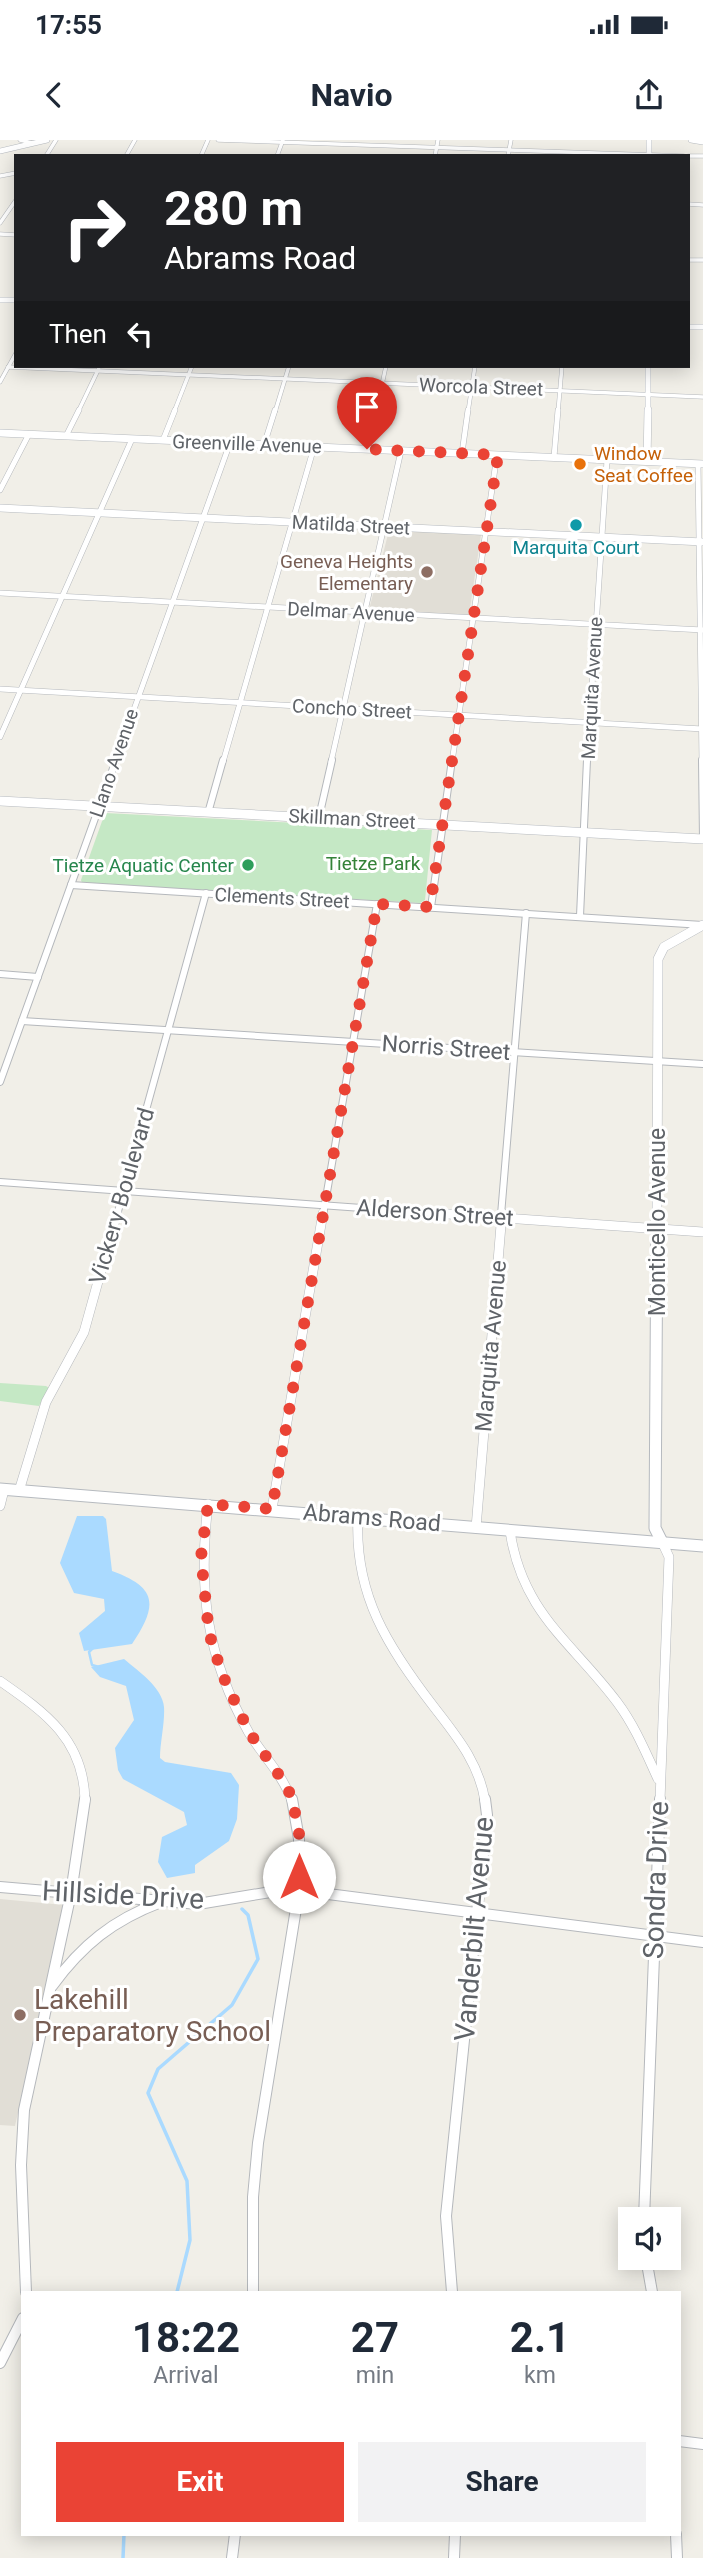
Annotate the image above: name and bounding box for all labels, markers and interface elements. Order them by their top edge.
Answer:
text: 17:55 [35,10,102,40]
icon: back [35,76,73,114]
text: Navio [310,76,393,114]
icon: share [630,76,668,114]
text: 280 m [164,180,303,237]
icon: right [49,182,140,273]
text: Abrams Road [164,239,356,277]
icon: left [121,315,159,353]
text: Then [49,319,107,349]
street label: Worcola Street [419,373,543,401]
pin [337,377,397,449]
icon: arrive [348,388,386,426]
street label: Greenville Avenue [172,430,322,458]
place label: Window Seat Coffee [594,442,693,487]
marker: Window Seat Coffee [572,456,588,472]
street label: Matilda Street [291,510,411,540]
marker: Marquita Court [568,517,584,533]
place label: Marquita Court [512,536,640,559]
place label: Geneva Heights Elementary [280,550,413,595]
marker: Geneva Heights Elementary [419,564,435,580]
street label: Delmar Avenue [287,597,415,627]
street label: Marquita Avenue [577,616,607,760]
street label: Concho Street [292,694,412,724]
street label: Llano Avenue [85,706,143,820]
street label: Skillman Street [288,804,416,834]
park label: Tietze Park [326,852,421,875]
place label: Tietze Aquatic Center [53,854,235,877]
marker: Tietze Aquatic Center [240,857,256,873]
street label: Clements Street [214,883,350,913]
street label: Norris Street [381,1030,511,1066]
street label: Vickery Boulevard [84,1105,160,1287]
street label: Monticello Avenue [644,1128,671,1316]
street label: Alderson Street [355,1194,515,1232]
street label: Marquita Avenue [470,1259,512,1433]
street label: Abrams Road [302,1499,442,1537]
street label: Sondra Drive [637,1801,675,1959]
street label: Vanderbilt Avenue [448,1815,500,2043]
position arrow [262,1840,336,1914]
street label: Hillside Drive [41,1874,205,1916]
place label: Lakehill Preparatory School [34,1983,271,2048]
marker: Lakehill Preparatory School [12,2007,28,2023]
map controls [618,2207,681,2270]
button: sound [618,2207,681,2270]
text: 18:22 [132,2313,240,2362]
text: 27 [351,2313,399,2362]
text: 2.1 [510,2313,570,2362]
text: Arrival [153,2362,219,2389]
text: min [356,2362,394,2389]
text: km [524,2362,556,2389]
button: Exit [56,2442,344,2522]
button: Share [358,2442,646,2522]

